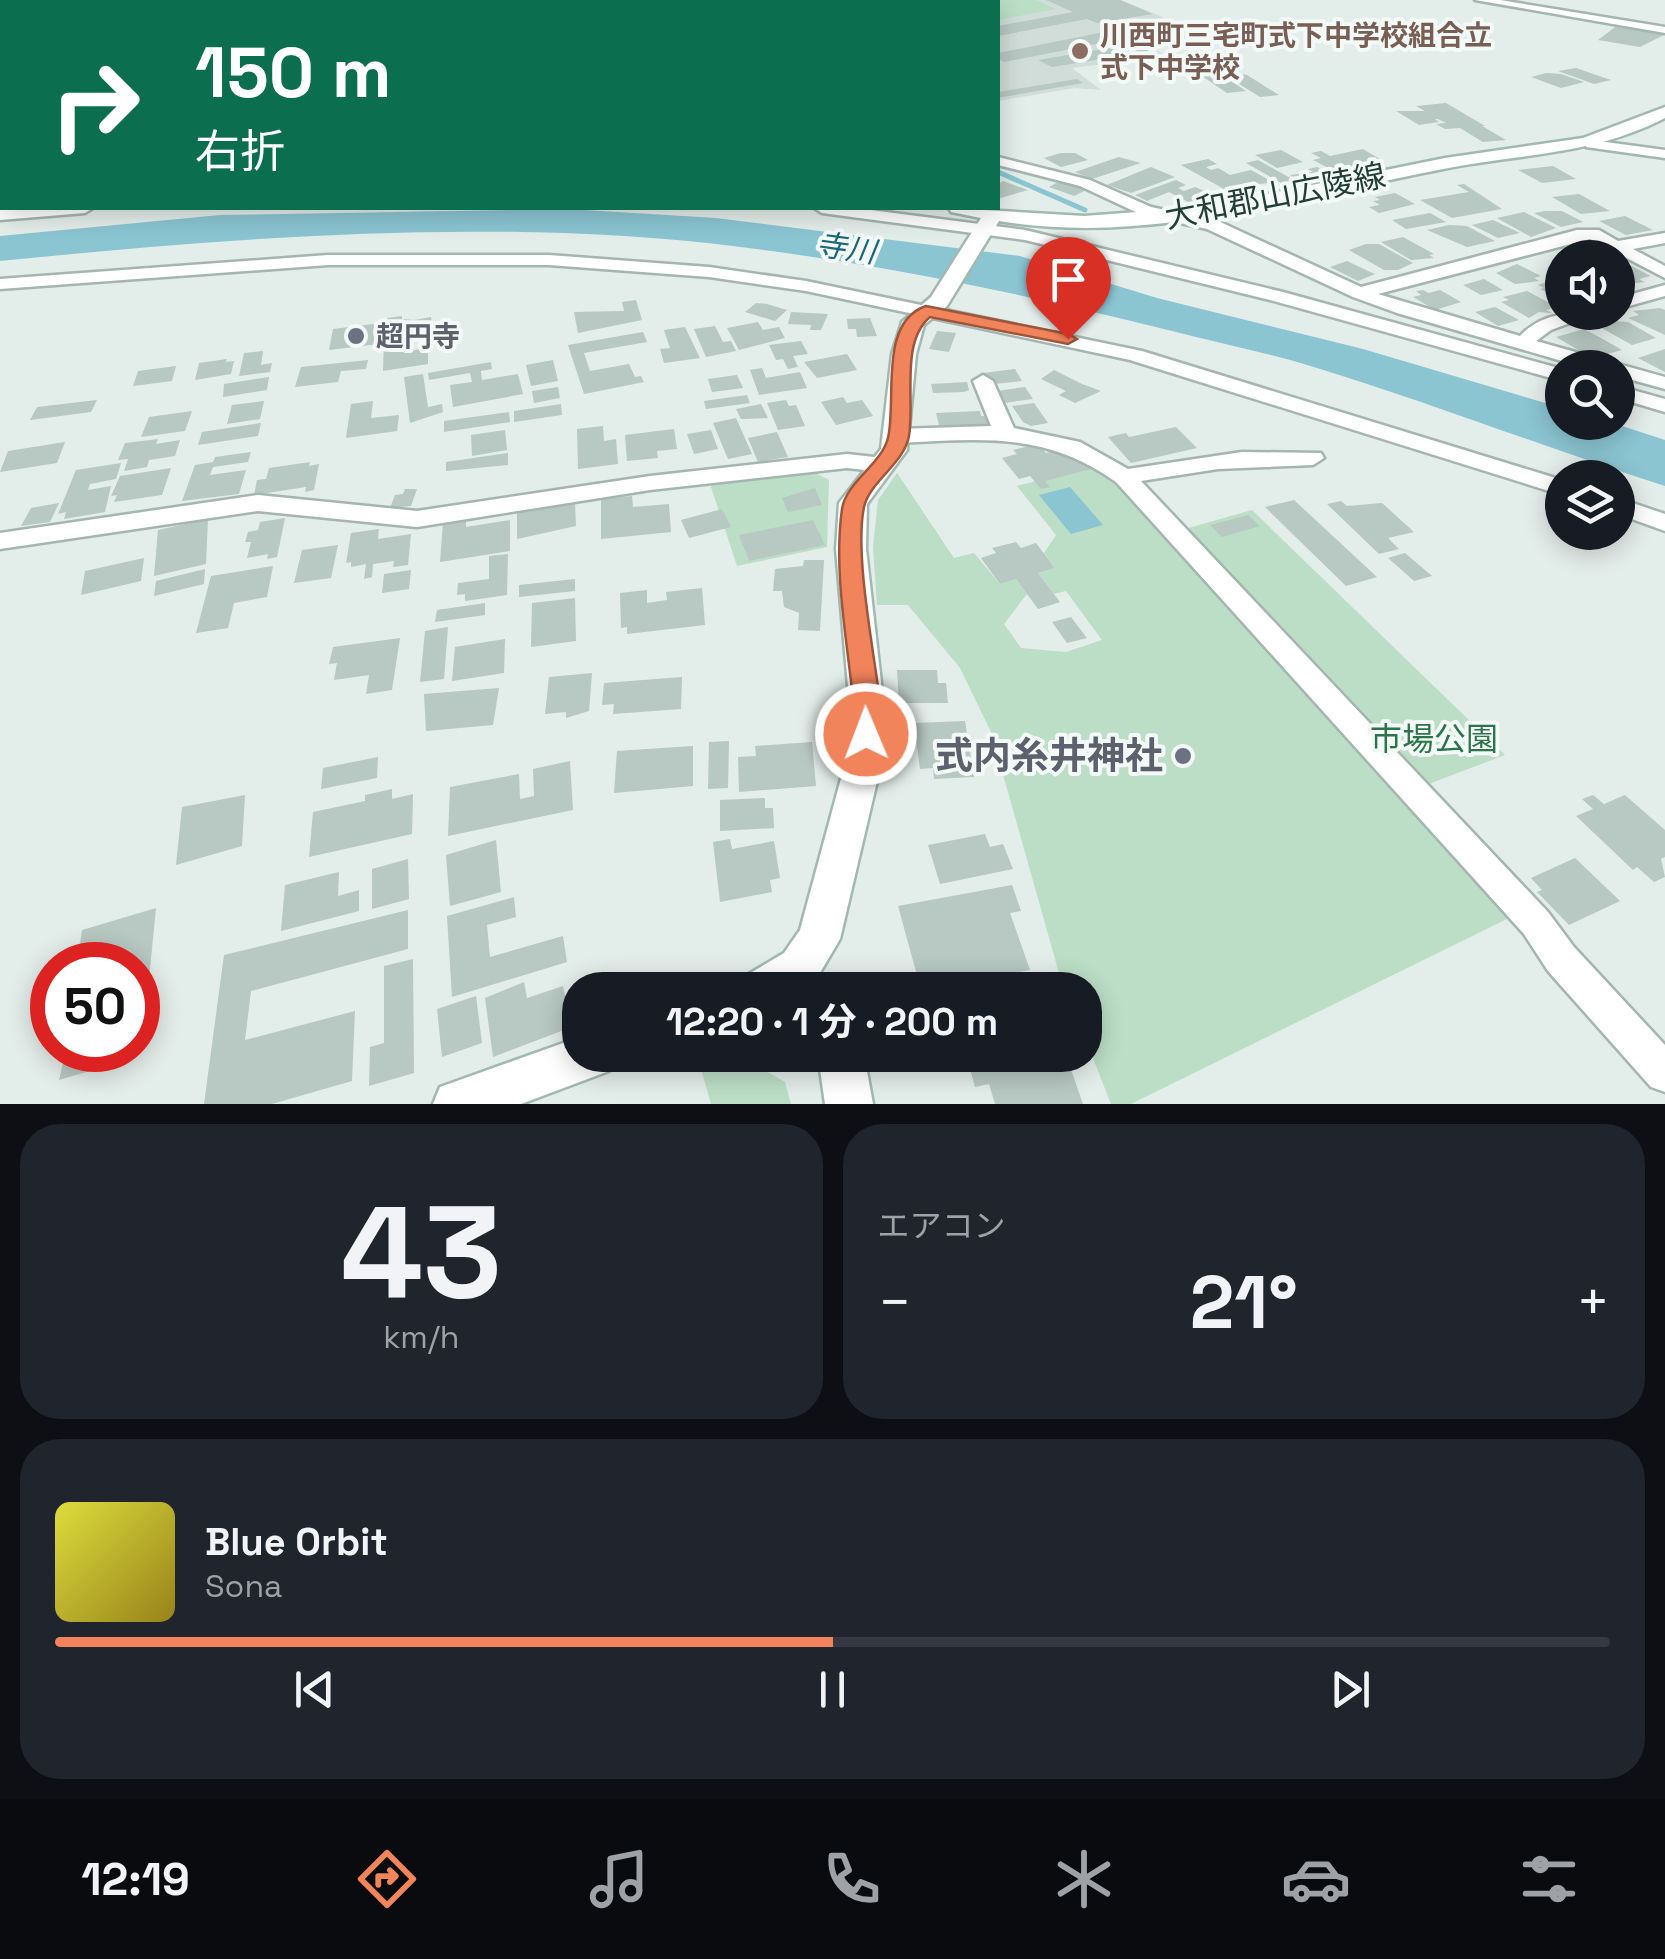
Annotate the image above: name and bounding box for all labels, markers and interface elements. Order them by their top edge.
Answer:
place label: 川西町三宅町式下中学校組合立 式下中学校 [1100,17,1492,85]
text: 150 m [195,28,392,117]
icon: right [30,40,160,170]
marker: 川西町三宅町式下中学校組合立 式下中学校 [1069,40,1091,62]
text: 右折 [195,123,285,180]
street label: 大和郡山広陵線 [1161,155,1389,237]
water label: 寺川 [814,225,881,272]
pin [1026,237,1111,340]
map controls [1545,240,1635,550]
button: sound [1545,240,1635,330]
icon: arrive [1041,252,1096,307]
place label: 超円寺 [376,318,460,354]
marker: 超円寺 [345,325,367,347]
button: search [1545,350,1635,440]
button: layers [1545,460,1635,550]
position arrow [814,682,918,786]
park label: 市場公園 [1370,719,1498,759]
place label: 式内糸井神社 [935,732,1163,780]
marker: 式内糸井神社 [1172,745,1194,767]
speed limit sign: 50 [30,942,160,1072]
text: 12:20 · 1 分 · 200 m [666,998,998,1046]
text: 43 [340,1169,502,1335]
text: エアコン [878,1206,1006,1246]
text: 21° [1190,1254,1298,1350]
text: − [878,1267,912,1337]
text: + [1576,1267,1610,1337]
text: km/h [383,1317,459,1357]
text: Blue Orbit [205,1518,388,1566]
text: Sona [205,1566,282,1606]
icon: previous [287,1662,342,1717]
icon: pause [805,1662,860,1717]
icon: next [1323,1662,1378,1717]
icon: directions [352,1844,422,1914]
icon: music [584,1844,654,1914]
icon: phone [817,1844,887,1914]
icon: climate [1049,1844,1119,1914]
icon: car [1281,1844,1351,1914]
icon: filters [1514,1844,1584,1914]
text: 12:19 [81,1851,190,1908]

